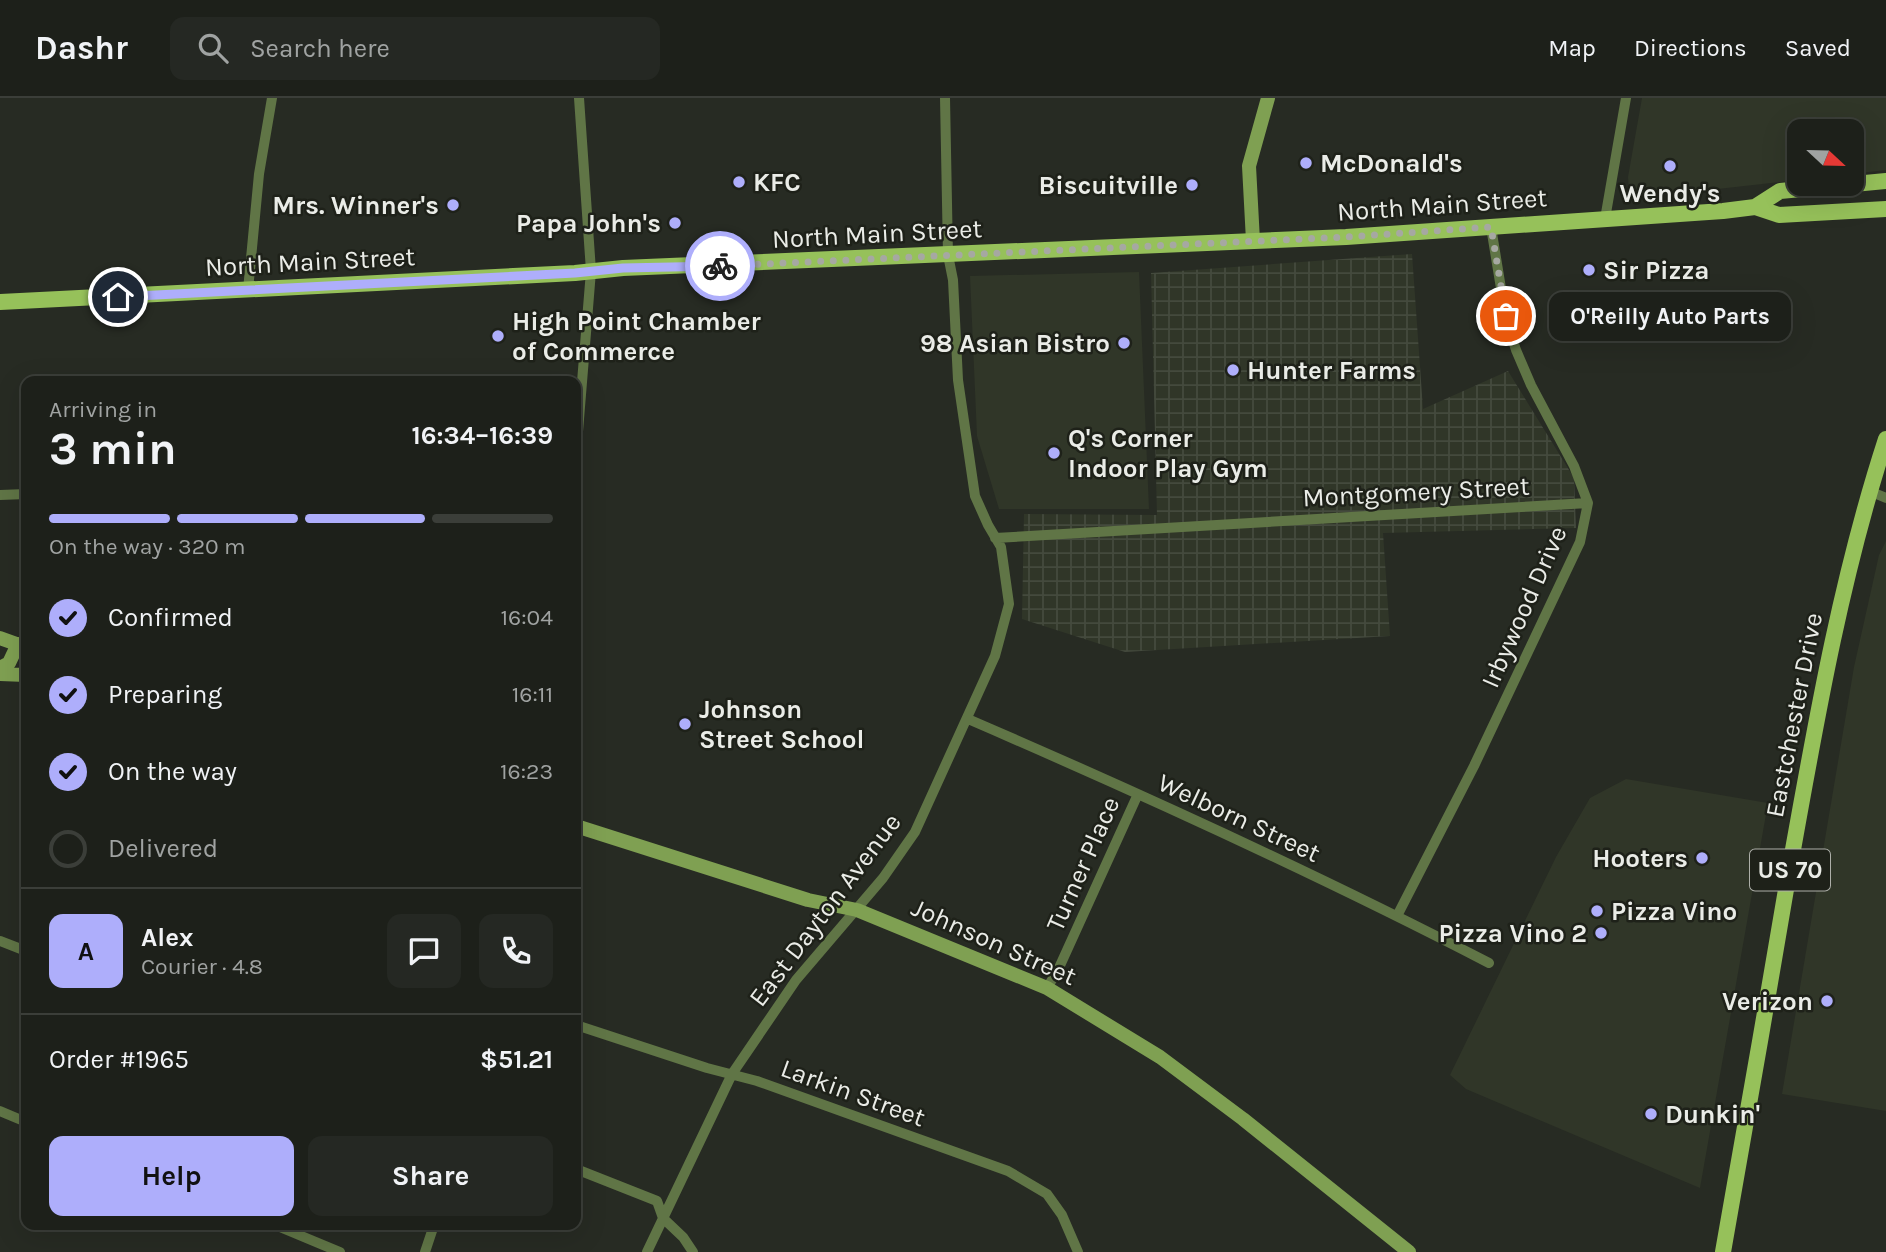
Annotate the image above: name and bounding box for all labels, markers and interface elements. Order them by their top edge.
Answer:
search box [170,17,660,80]
text: Dashr [35,29,128,67]
icon: search [194,29,232,67]
text: Search here [250,33,390,64]
text: Map [1548,34,1596,62]
text: Directions [1634,34,1747,62]
text: Saved [1785,34,1851,62]
north arrow [1787,119,1864,196]
map controls [1787,119,1864,196]
place label: McDonald's [1320,148,1463,179]
marker: McDonald's [1298,155,1314,171]
marker: Wendy's [1662,158,1678,174]
place label: KFC [753,167,801,198]
place label: Biscuitville [1038,170,1178,201]
marker: KFC [731,174,747,190]
marker: Biscuitville [1184,177,1200,193]
place label: Wendy's [1620,178,1720,209]
street label: North Main Street [1336,182,1548,228]
place label: Mrs. Winner's [272,190,439,221]
marker: Mrs. Winner's [445,197,461,213]
place label: Papa John's [516,208,661,239]
street label: North Main Street [771,213,983,255]
marker: Papa John's [667,215,683,231]
courier [685,231,755,301]
street label: North Main Street [204,241,416,283]
icon: bike [701,247,739,285]
place label: Sir Pizza [1603,255,1709,286]
marker: Sir Pizza [1581,262,1597,278]
pin [88,267,148,327]
icon: home [99,278,137,316]
pin [1476,286,1536,346]
callout: O'Reilly Auto Parts [1548,292,1790,340]
icon: bag [1487,297,1525,335]
text: O'Reilly Auto Parts [1570,303,1770,330]
place label: High Point Chamber of Commerce [512,306,761,367]
marker: High Point Chamber of Commerce [490,328,506,344]
place label: 98 Asian Bistro [920,328,1110,359]
marker: 98 Asian Bistro [1116,335,1132,351]
place label: Hunter Farms [1247,355,1416,386]
marker: Hunter Farms [1225,362,1241,378]
text: Arriving in [49,396,157,423]
text: 16:34–16:39 [412,420,553,451]
text: 3 min [49,422,177,476]
place label: Q's Corner Indoor Play Gym [1068,423,1268,484]
marker: Q's Corner Indoor Play Gym [1046,445,1062,461]
street label: Montgomery Street [1302,471,1531,513]
street label: Irbywood Drive [1475,521,1573,693]
text: On the way · 320 m [49,533,246,560]
icon: check [49,599,87,637]
text: Confirmed [108,602,233,633]
text: 16:04 [500,604,553,631]
street label: Eastchester Drive [1759,610,1829,820]
icon: check [49,676,87,714]
text: Preparing [108,679,222,710]
text: 16:11 [512,681,553,708]
place label: Johnson Street School [699,694,864,755]
marker: Johnson Street School [677,716,693,732]
icon: check [49,753,87,791]
text: On the way [108,756,237,787]
text: 16:23 [500,758,553,785]
street label: Welborn Street [1153,767,1325,869]
street label: Turner Place [1040,792,1126,936]
street label: East Dayton Avenue [742,807,908,1013]
text: Delivered [108,833,218,864]
place label: Hooters [1592,843,1688,874]
marker: Hooters [1694,850,1710,866]
road number: US 70 [1750,850,1830,890]
street label: Johnson Street [907,892,1081,992]
place label: Pizza Vino [1611,896,1737,927]
marker: Pizza Vino [1589,903,1605,919]
button: chat [387,914,461,988]
button: phone [479,914,553,988]
place label: Pizza Vino 2 [1438,918,1587,949]
text: Alex [141,922,193,953]
marker: Pizza Vino 2 [1593,925,1609,941]
text: A [78,936,94,967]
text: Courier · 4.8 [141,953,263,980]
place label: Verizon [1722,986,1813,1017]
marker: Verizon [1819,993,1835,1009]
text: Order #1965 [49,1044,189,1075]
text: $51.21 [480,1044,553,1075]
street label: Larkin Street [777,1053,930,1134]
place label: Dunkin' [1665,1099,1760,1130]
marker: Dunkin' [1643,1106,1659,1122]
button: Help [49,1136,294,1216]
button: Share [308,1136,553,1216]

